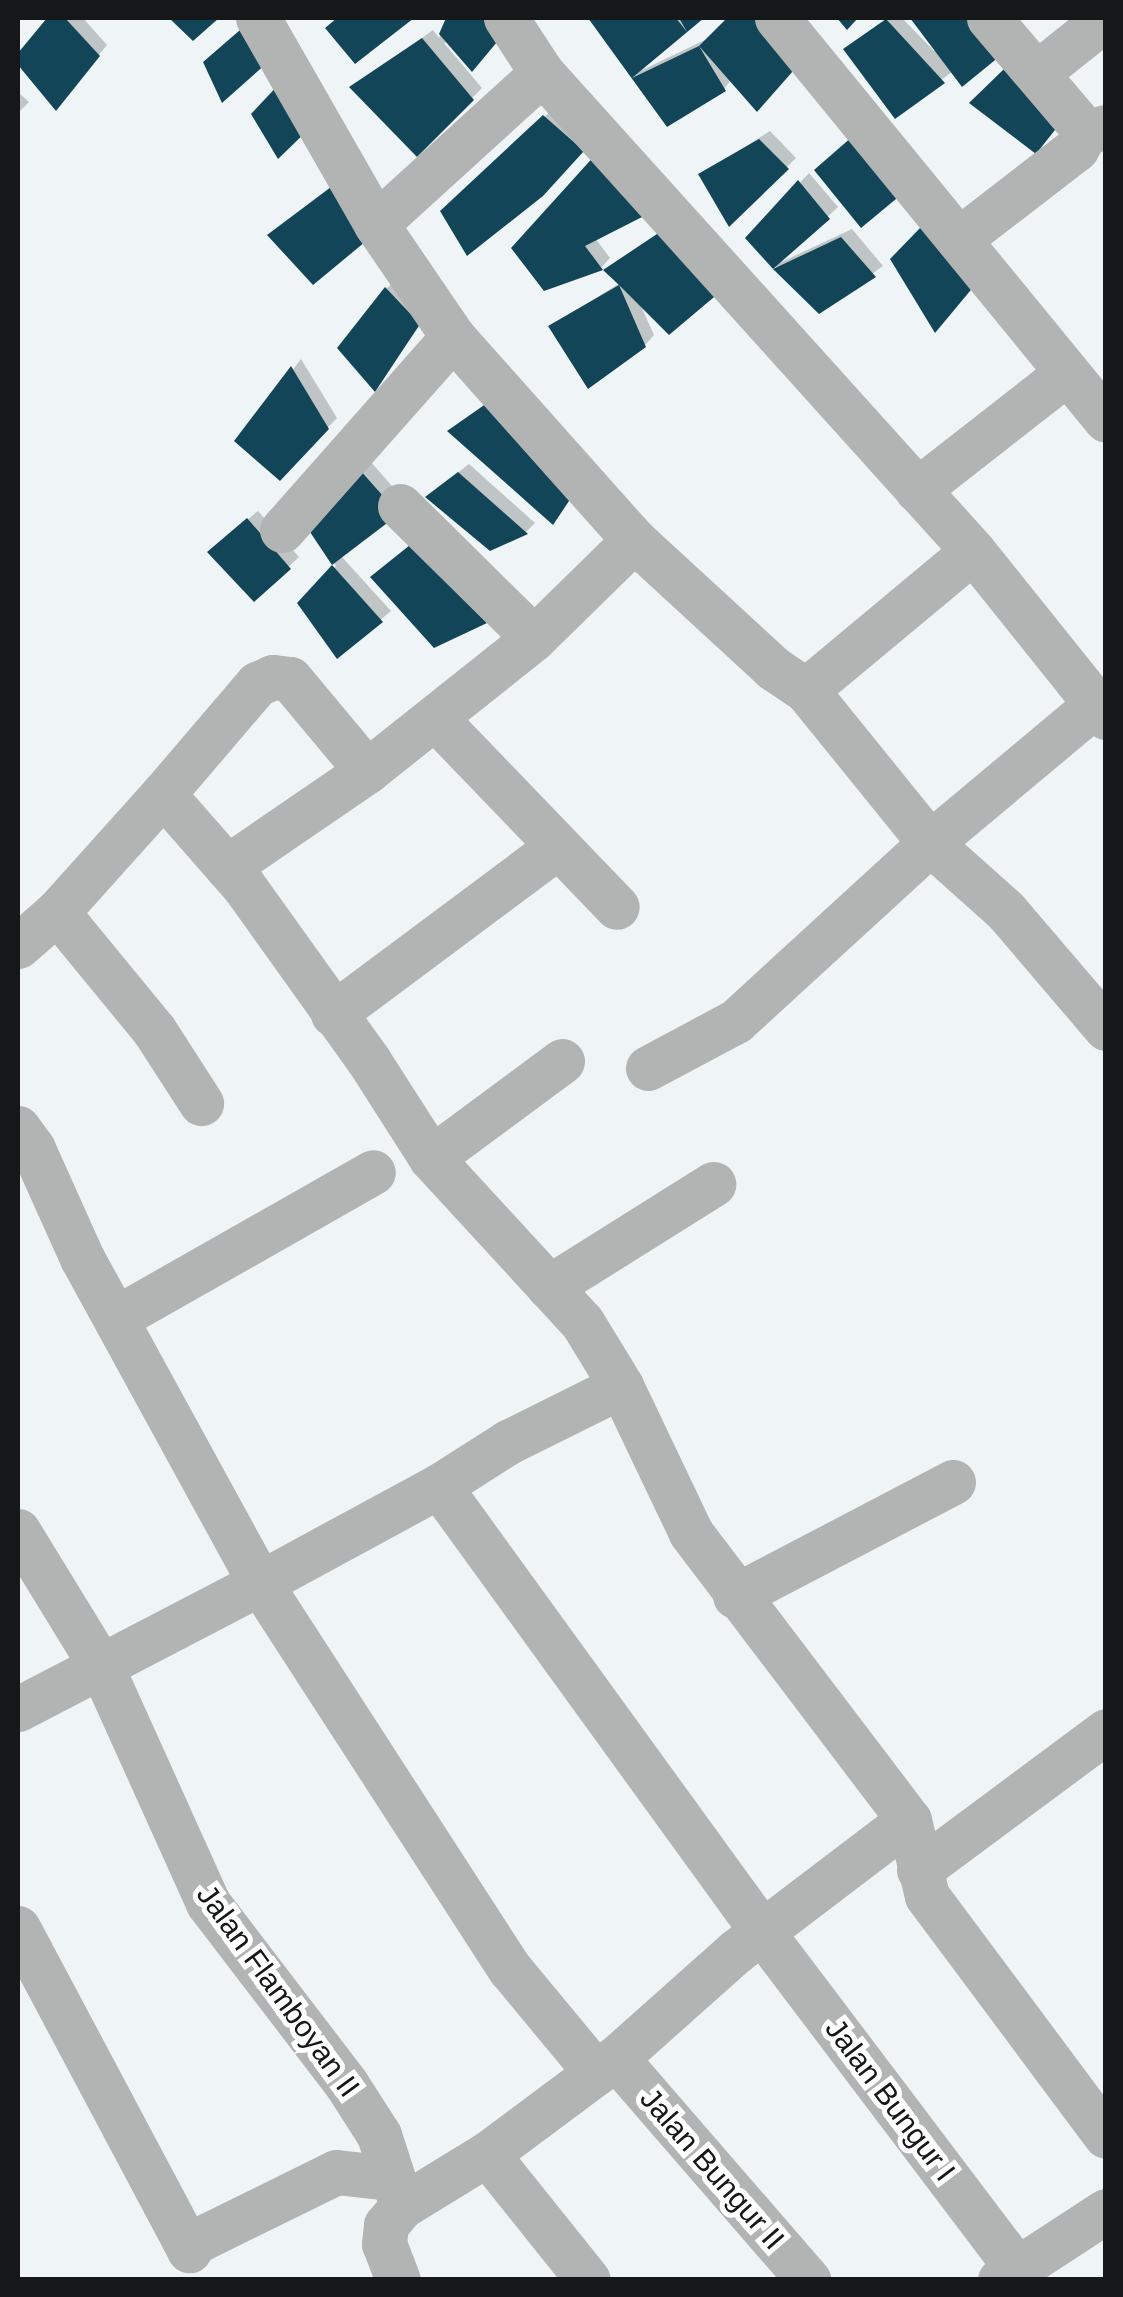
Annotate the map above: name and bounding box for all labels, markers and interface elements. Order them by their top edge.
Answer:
street label: Jalan Flamboyan II [189,1878,367,2104]
street label: Jalan Bungur I [817,2012,963,2188]
street label: Jalan Bungur II [632,2081,792,2257]

